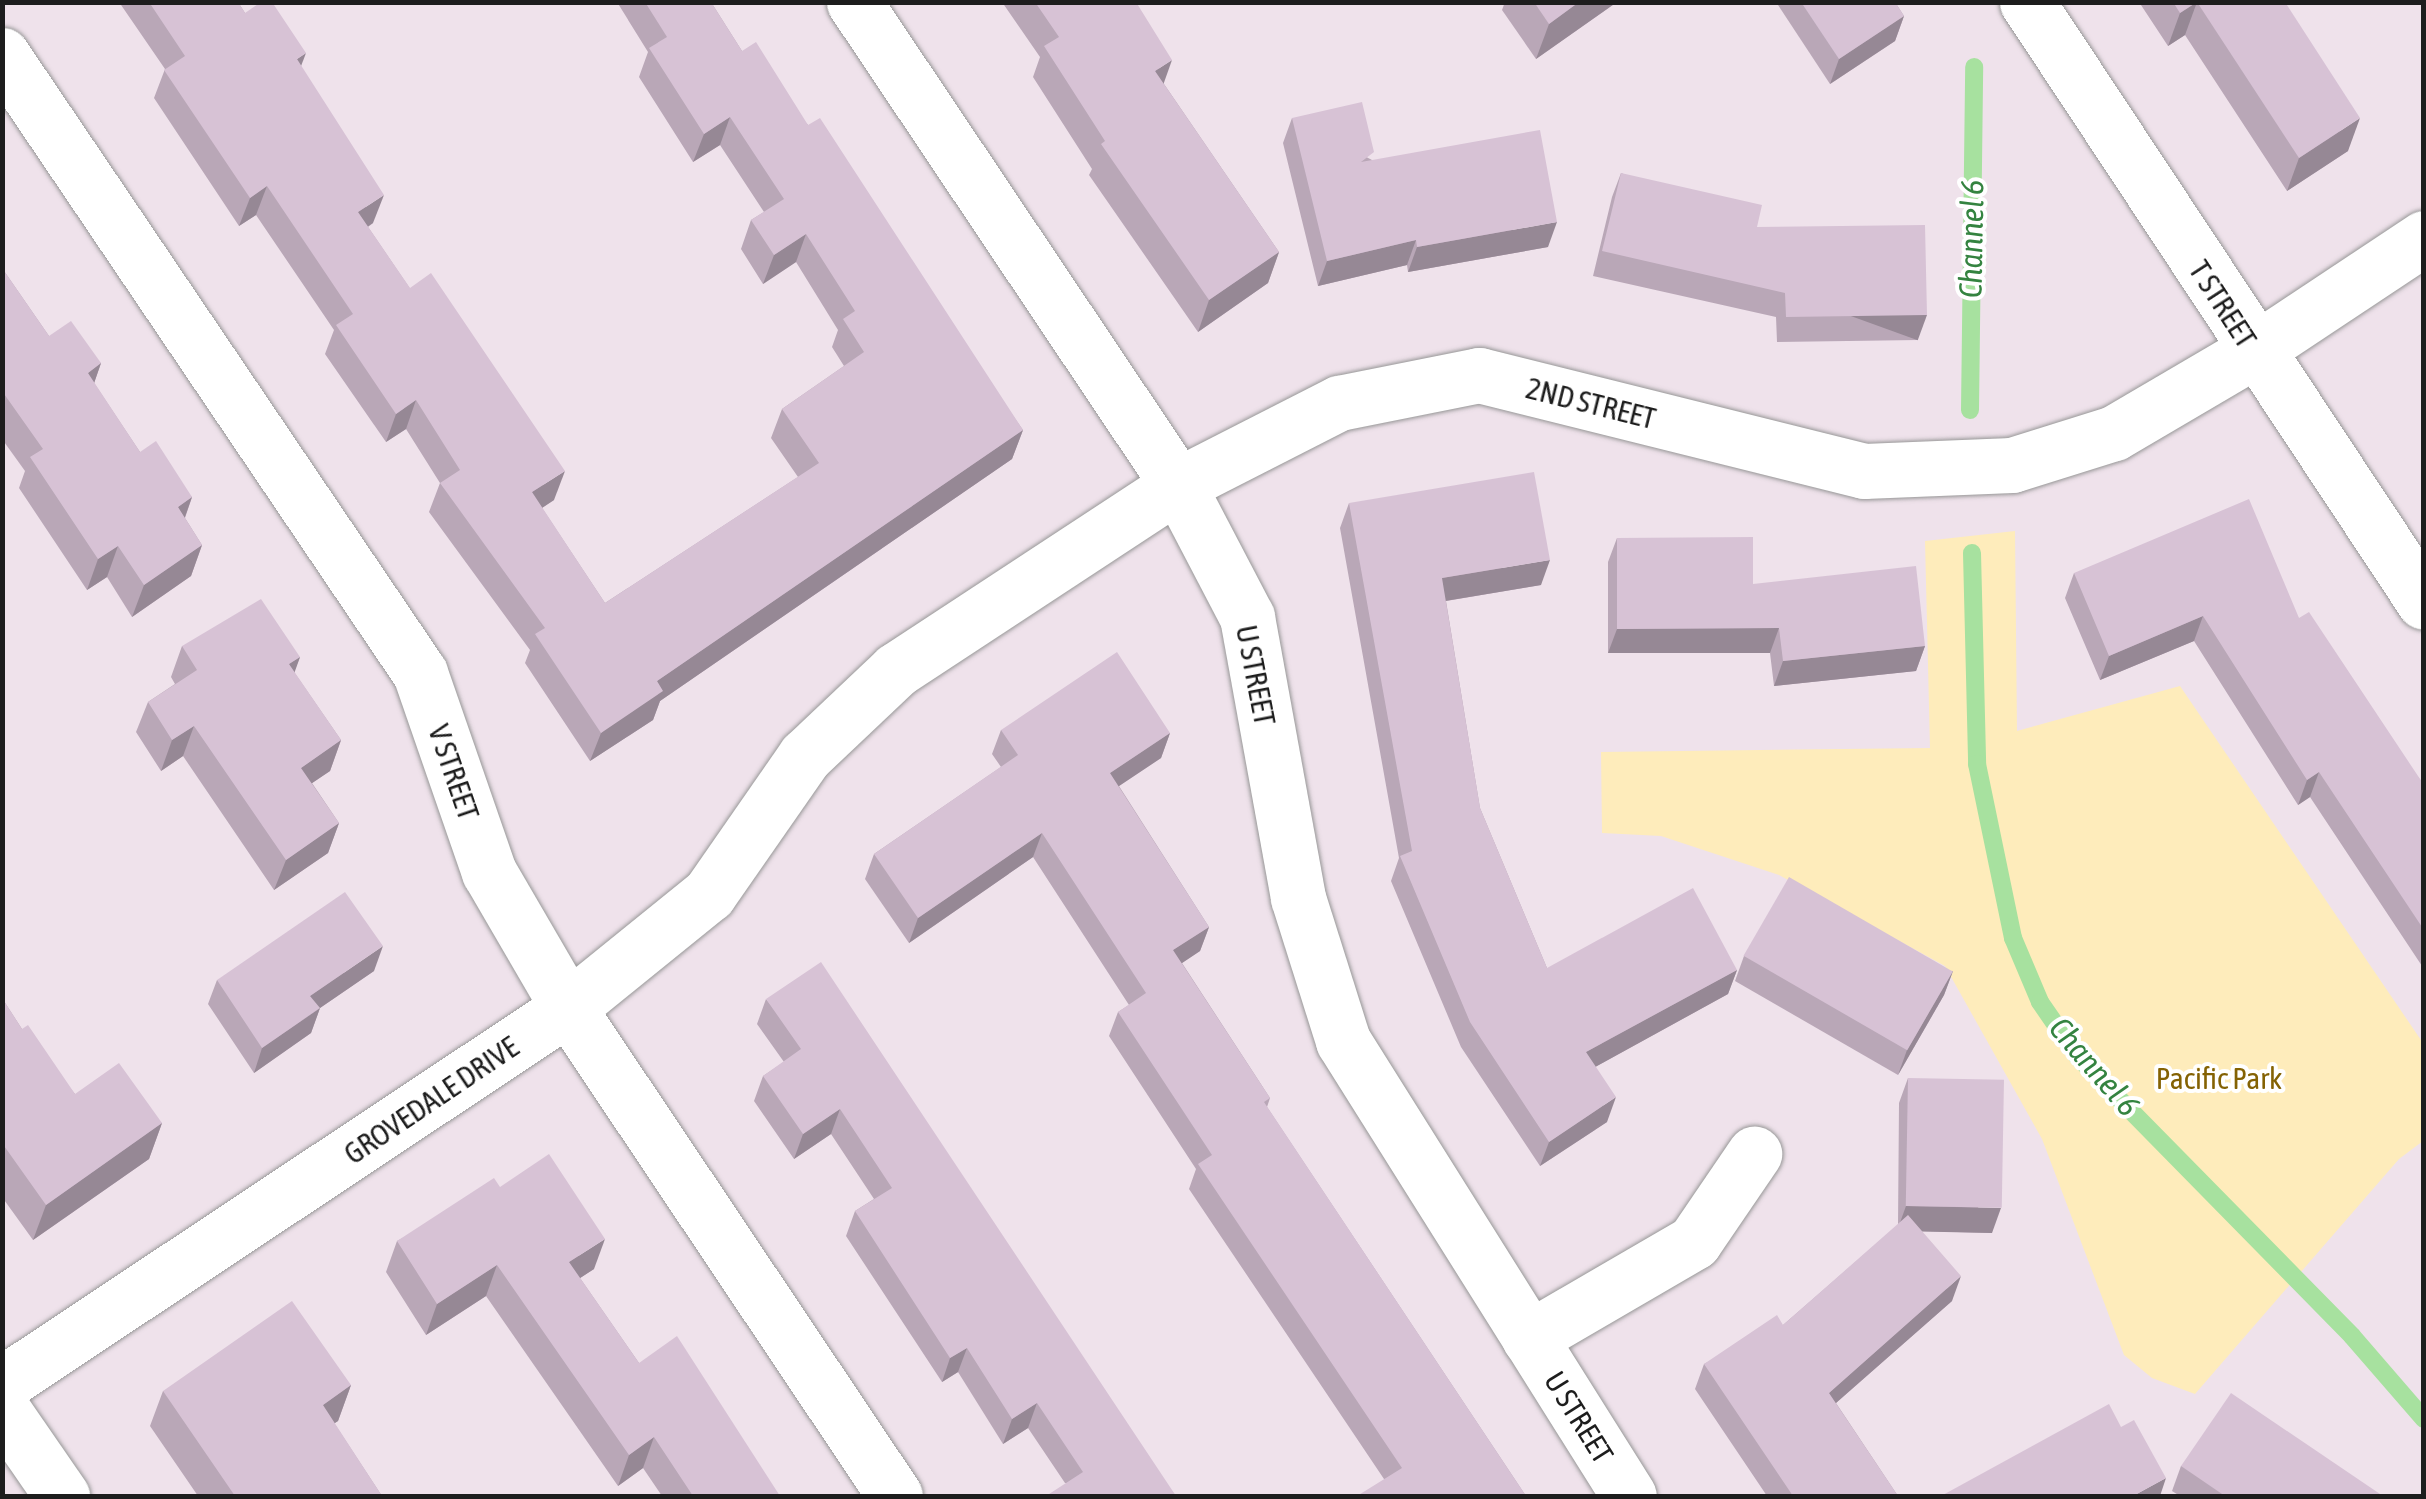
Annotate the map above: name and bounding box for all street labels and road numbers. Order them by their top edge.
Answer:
street label: T STREET [2182,254,2264,354]
street label: 2ND STREET [1523,370,1659,436]
street label: U STREET [1229,622,1283,728]
street label: V STREET [421,720,487,824]
street label: GROVEDALE DRIVE [337,1029,525,1171]
street label: U STREET [1537,1365,1621,1469]

